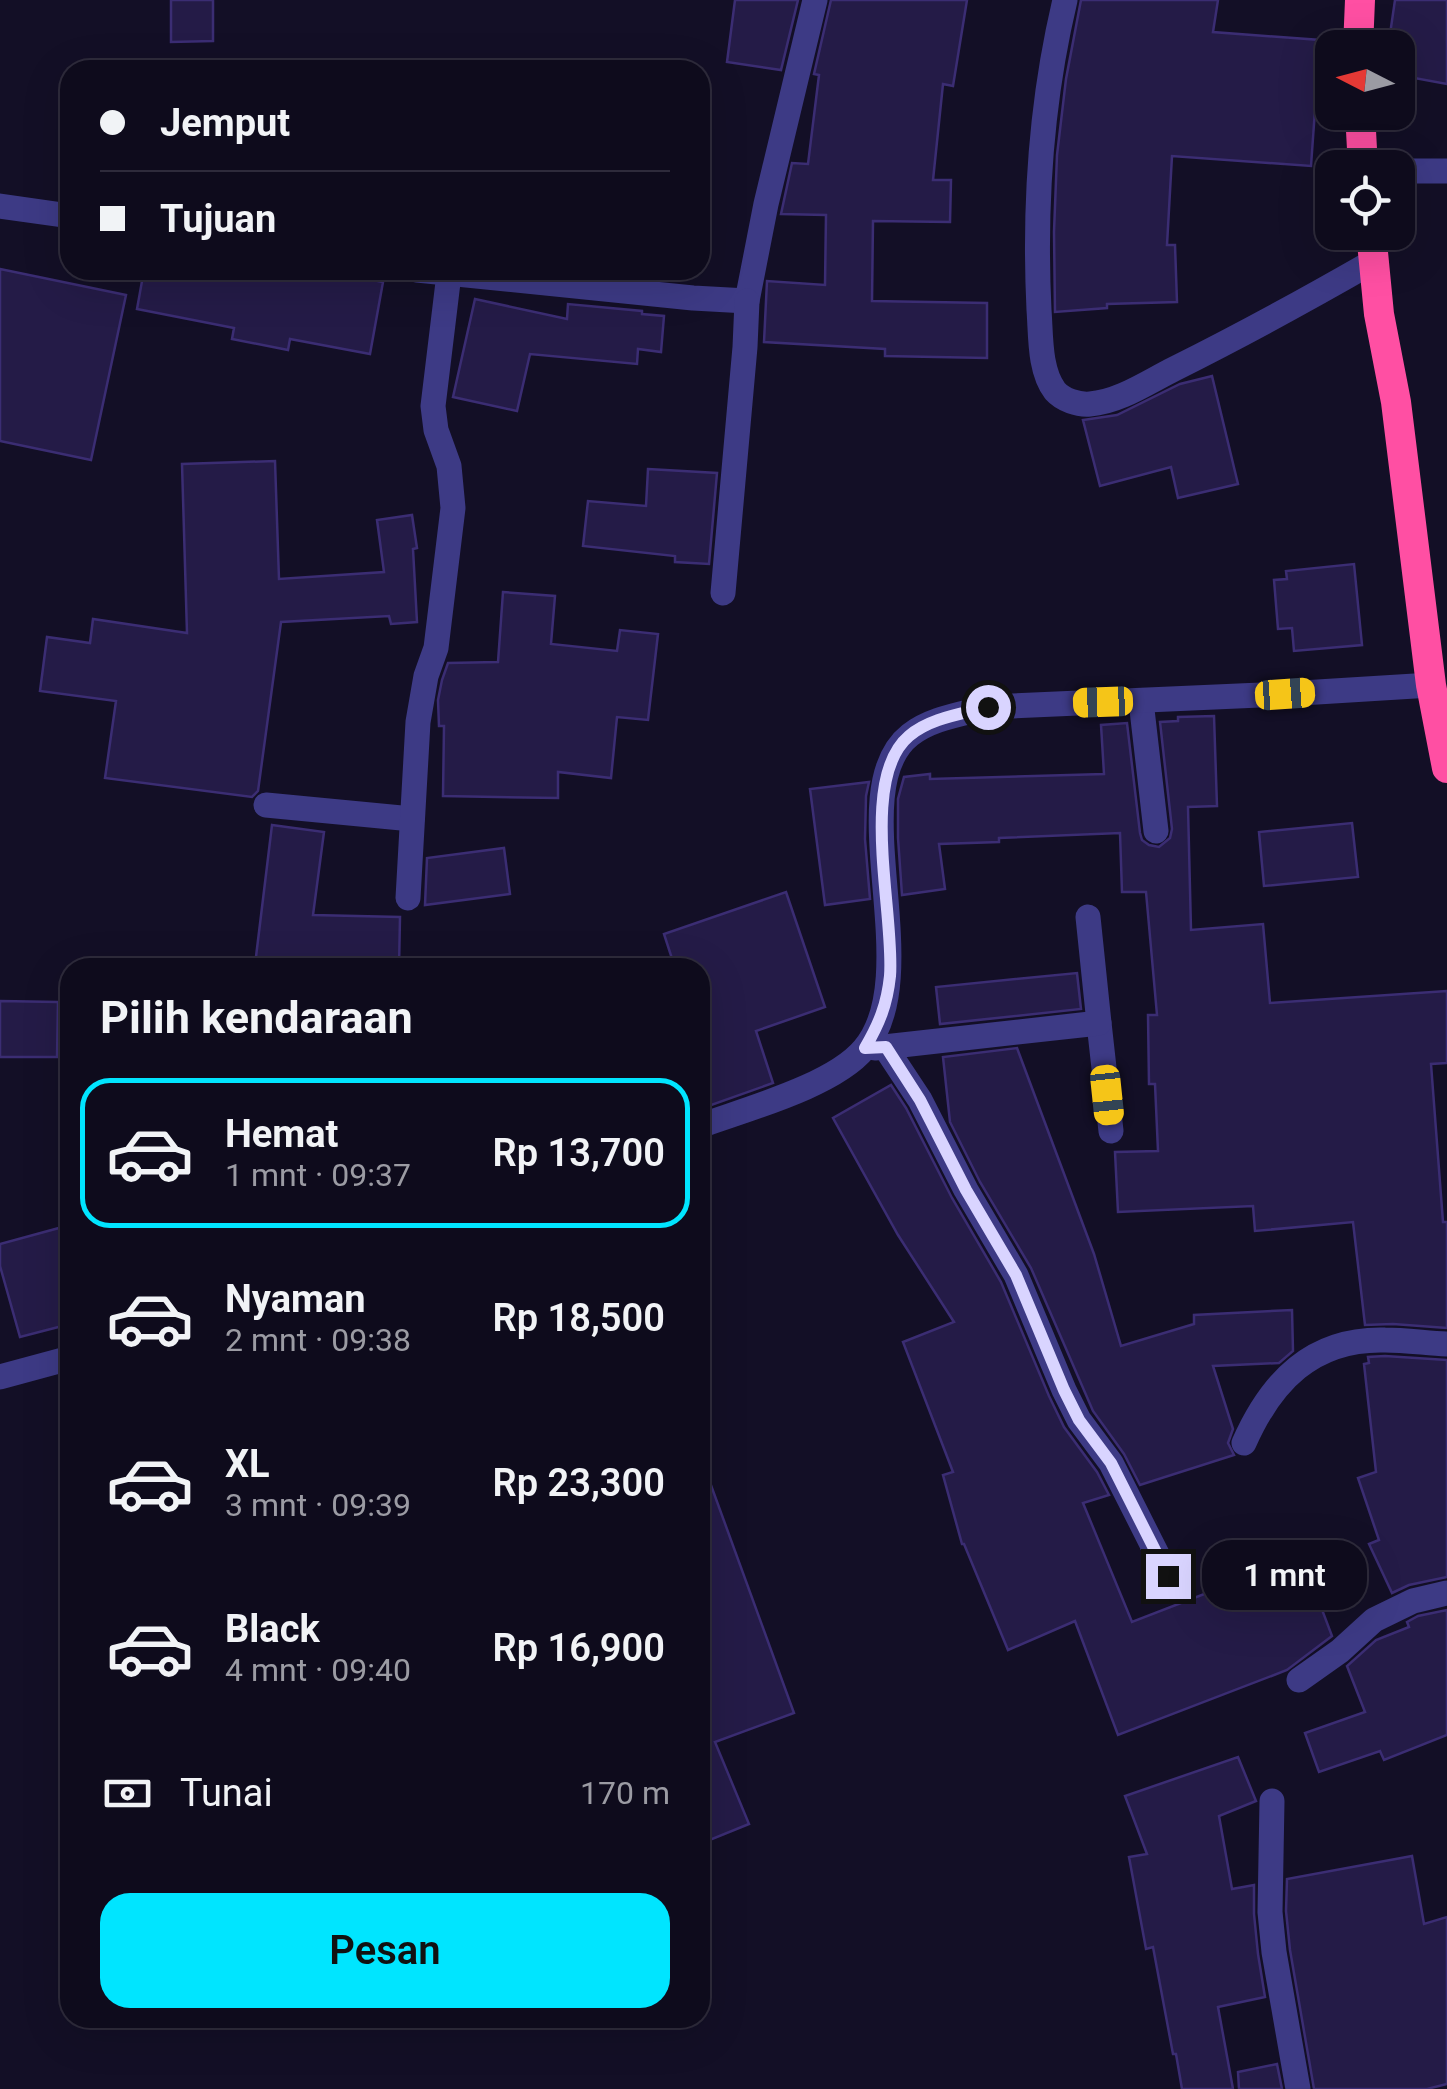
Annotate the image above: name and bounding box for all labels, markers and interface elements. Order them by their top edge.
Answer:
north arrow [1315,30,1415,130]
map controls [1315,30,1415,250]
text: Jemput [160,101,290,145]
button: locate [1315,150,1415,250]
text: Tujuan [160,197,276,241]
car [1254,677,1316,711]
route start [966,685,1011,730]
car [1072,686,1134,718]
text: Pilih kendaraan [100,991,413,1044]
car [1089,1064,1125,1126]
icon: car [105,1108,195,1198]
text: Hemat [225,1112,338,1156]
text: Rp 13,700 [493,1131,665,1175]
text: 1 mnt · 09:37 [225,1156,411,1194]
icon: car [105,1273,195,1363]
text: Nyaman [225,1277,366,1321]
text: Rp 18,500 [493,1296,665,1340]
text: 2 mnt · 09:38 [225,1321,411,1359]
icon: car [105,1438,195,1528]
text: XL [225,1442,270,1486]
text: Rp 23,300 [493,1461,665,1505]
text: 3 mnt · 09:39 [225,1486,411,1524]
callout: 1 mnt [1203,1541,1368,1611]
route end [1146,1554,1191,1599]
text: 1 mnt [1243,1556,1326,1594]
icon: car [105,1603,195,1693]
text: Black [225,1607,320,1651]
text: Rp 16,900 [493,1626,665,1670]
text: 4 mnt · 09:40 [225,1651,411,1689]
icon: cash [100,1766,155,1821]
text: Tunai [180,1771,273,1815]
text: 170 m [580,1774,670,1812]
button: Pesan [100,1893,670,2008]

